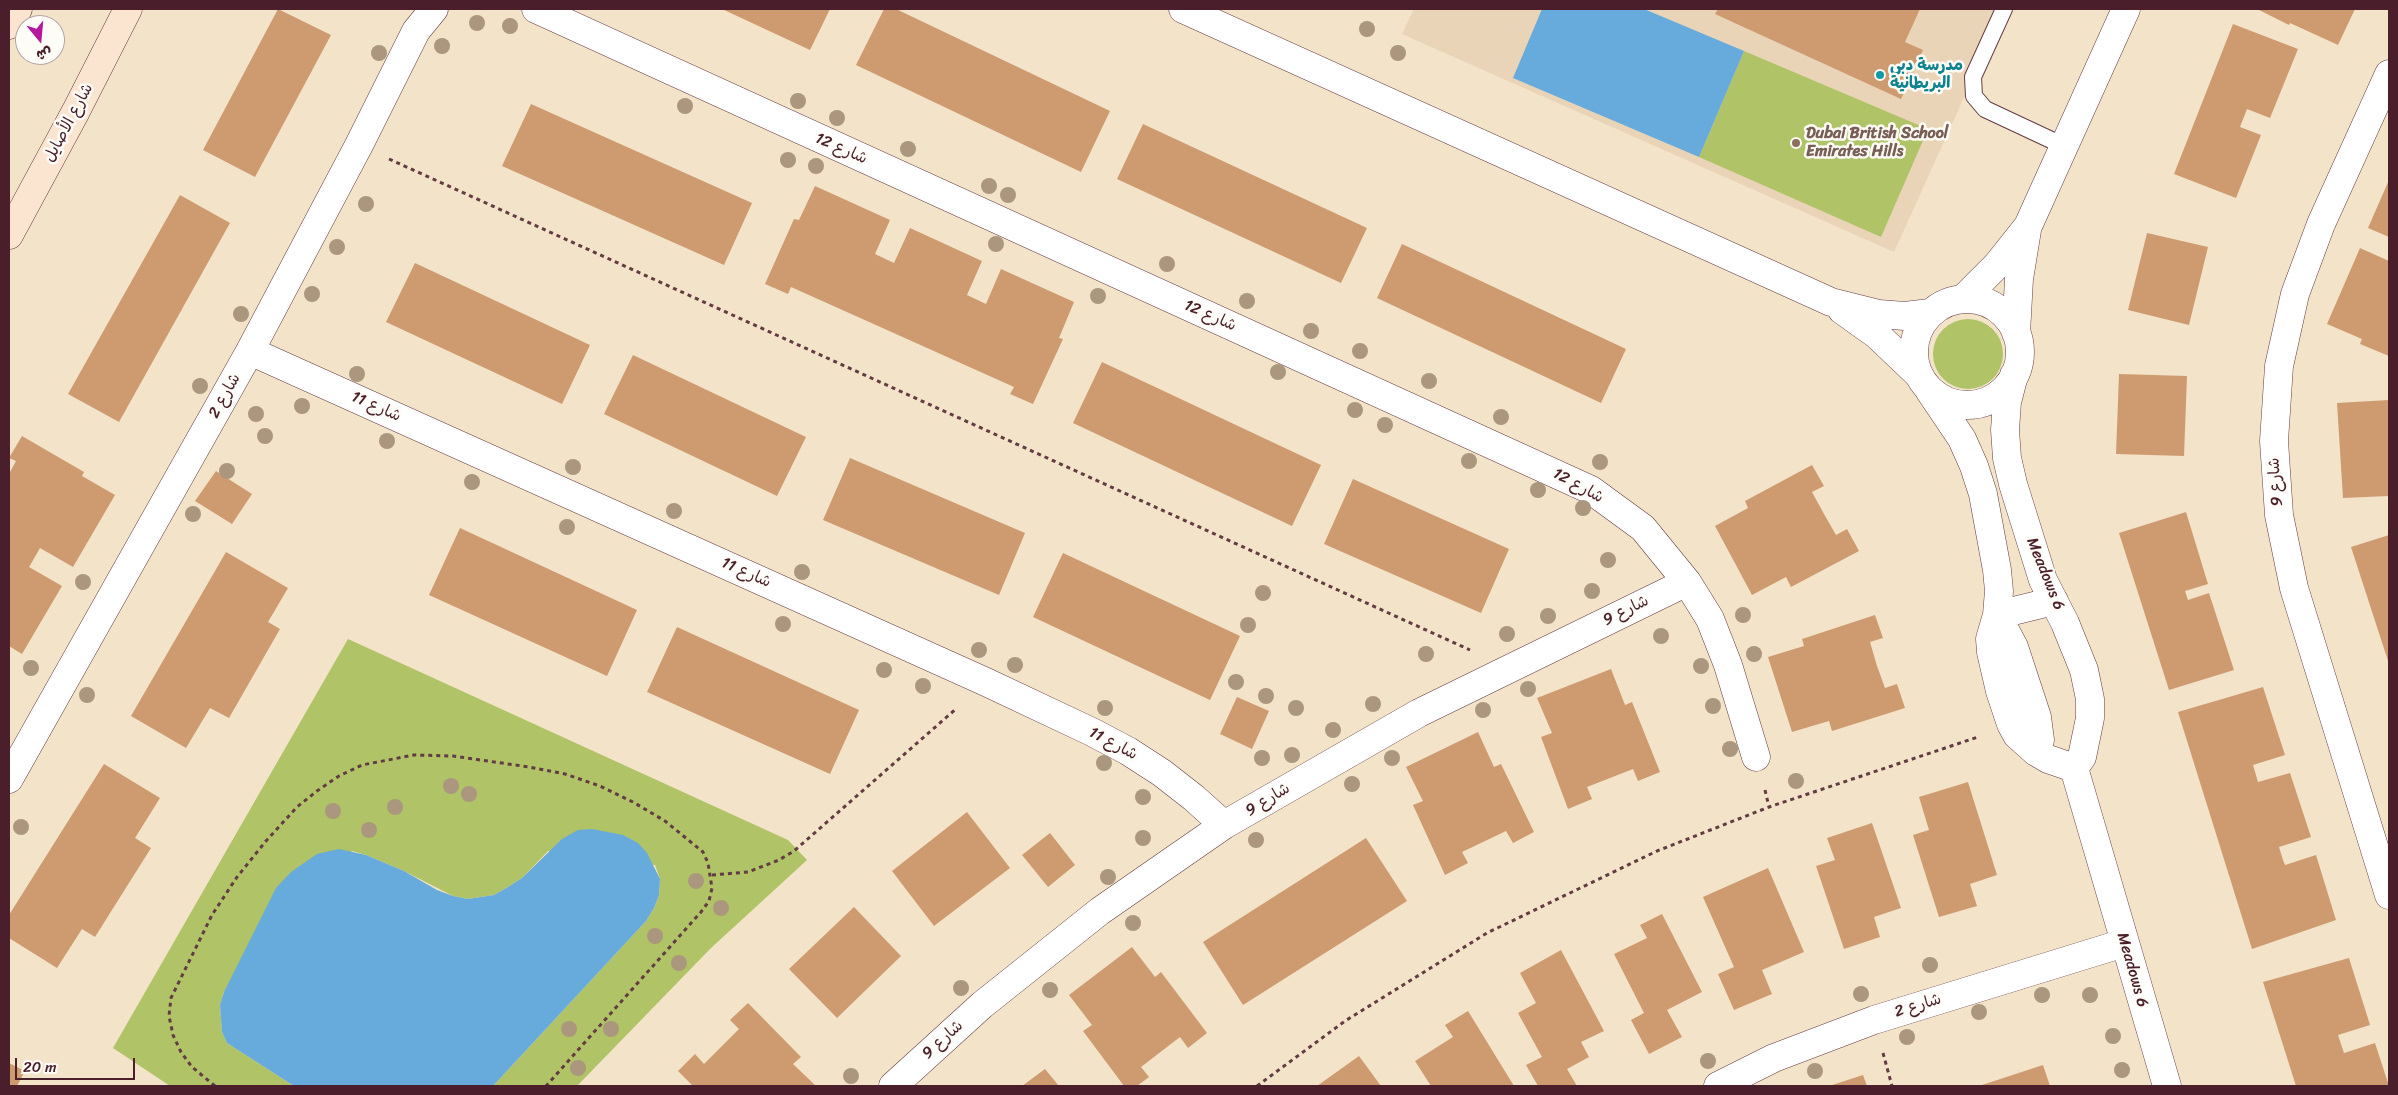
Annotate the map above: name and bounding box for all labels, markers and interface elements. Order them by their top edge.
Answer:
north arrow [15,15,65,65]
text: ش [33,40,55,68]
place label: مدرسة دبي البريطانية [1890,56,1963,94]
marker: مدرسة دبي البريطانية [1874,69,1886,81]
street label: شارع الأصايل [40,80,98,166]
place label: Dubai British School Emirates Hills [1806,124,1948,162]
street label: شارع 12 [812,129,870,169]
marker: Dubai British School Emirates Hills [1790,137,1802,149]
street label: شارع 12 [1181,296,1239,336]
street label: شارع 2 [205,370,245,422]
street label: شارع 11 [348,388,404,426]
street label: شارع 9 [2265,457,2287,507]
street label: شارع 12 [1549,464,1607,508]
street label: Meadows 6 [2022,535,2068,613]
street label: شارع 11 [718,554,774,592]
street label: شارع 9 [1600,592,1652,630]
street label: شارع 11 [1085,723,1141,765]
street label: شارع 9 [1242,779,1294,821]
street label: Meadows 6 [2112,931,2152,1009]
street label: شارع 2 [1892,990,1944,1022]
street label: شارع 9 [919,1017,967,1063]
scale bar [18,1048,138,1080]
text: 20 m [23,1054,57,1080]

